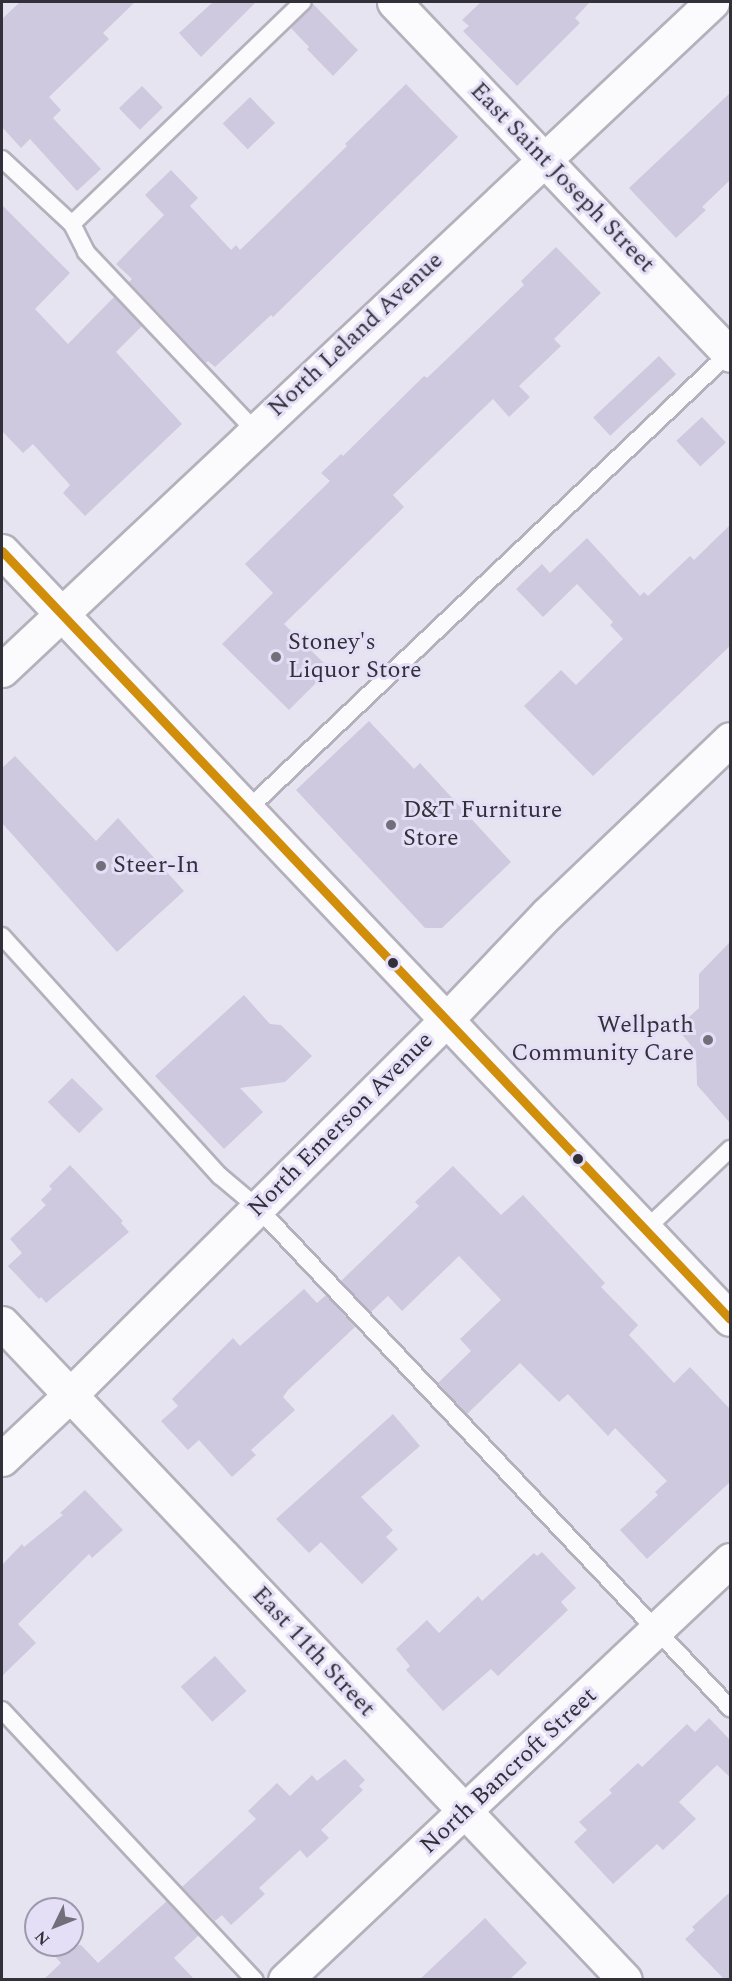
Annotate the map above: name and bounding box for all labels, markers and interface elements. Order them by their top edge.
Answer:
street label: East Saint Joseph Street [464,77,660,279]
street label: North Leland Avenue [263,247,449,423]
place label: Stoney's Liquor Store [288,629,422,685]
marker: Stoney's Liquor Store [269,650,283,664]
place label: D&T Furniture Store [403,797,562,853]
marker: D&T Furniture Store [384,818,398,832]
place label: Steer-In [113,852,199,880]
marker: Steer-In [94,859,108,873]
unlabelled marker [387,957,399,969]
place label: Wellpath Community Care [511,1012,694,1068]
street label: North Emerson Avenue [242,1026,440,1224]
marker: Wellpath Community Care [699,1031,717,1049]
unlabelled marker [572,1153,584,1165]
street label: East 11th Street [245,1581,381,1723]
street label: North Bancroft Street [415,1682,603,1860]
north arrow [24,1897,84,1957]
text: N [29,1925,56,1951]

